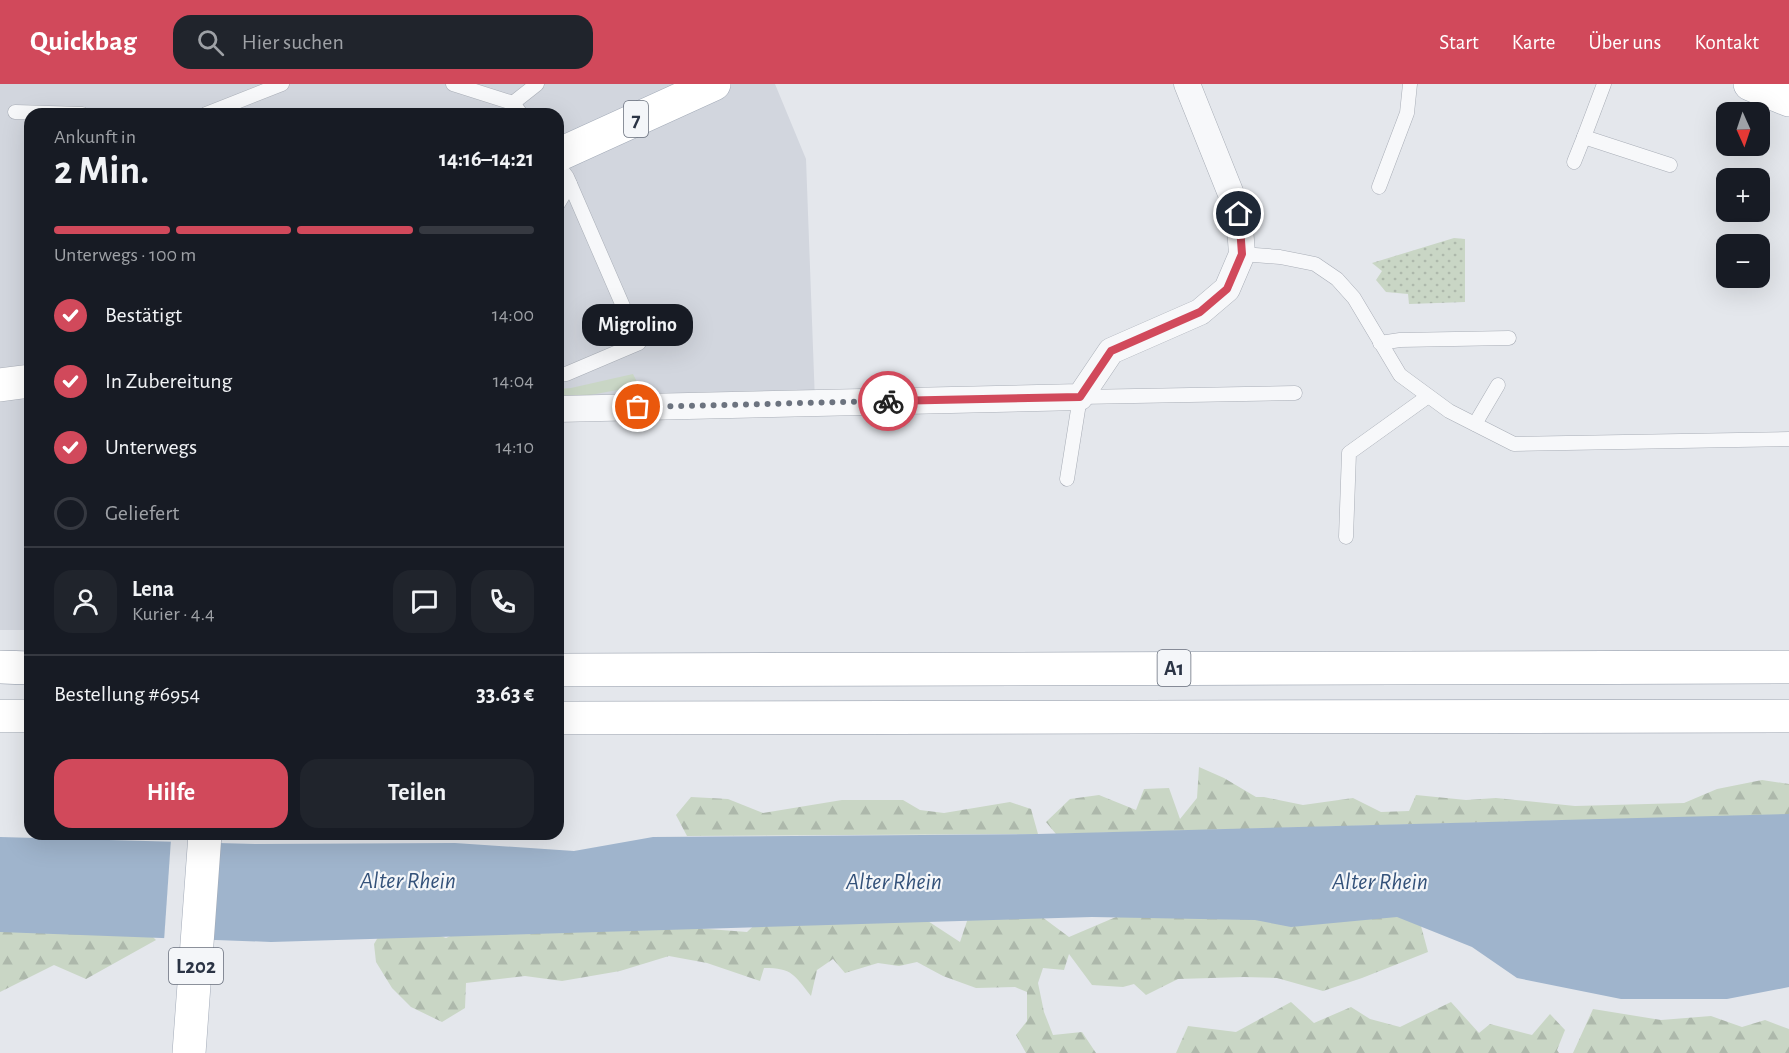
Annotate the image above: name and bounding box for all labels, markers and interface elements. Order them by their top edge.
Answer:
search box [173,15,593,69]
icon: search [194,26,227,59]
text: Quickbag [30,28,137,56]
text: Hier suchen [242,31,344,53]
text: Start [1439,32,1479,53]
text: Karte [1512,32,1555,53]
text: Über uns [1588,32,1661,53]
text: Kontakt [1694,32,1759,53]
road number: 7 [624,101,648,137]
north arrow [1716,102,1770,156]
map controls [1716,102,1770,288]
text: Ankunft in [54,127,136,147]
text: 14:16–14:21 [439,148,534,170]
text: 2 Min. [54,152,149,191]
button: + [1716,168,1770,222]
pin [1213,188,1264,239]
icon: home [1222,197,1255,230]
button: − [1716,234,1770,288]
text: Unterwegs · 100 m [54,245,196,265]
icon: check [54,299,87,332]
text: Bestätigt [105,304,182,326]
text: 14:00 [492,305,534,325]
callout: Migrolino [582,305,694,347]
text: Migrolino [598,315,677,335]
icon: check [54,365,87,398]
text: In Zubereitung [105,370,232,392]
text: 14:04 [493,371,534,391]
courier [858,371,918,431]
pin [612,381,663,432]
icon: bike [872,385,905,418]
icon: bag [621,390,654,423]
icon: check [54,431,87,464]
text: Unterwegs [105,436,197,458]
text: 14:10 [495,437,534,457]
text: Geliefert [105,502,179,524]
button: person [54,570,117,633]
button: chat [393,570,456,633]
button: phone [471,570,534,633]
text: Lena [132,578,174,600]
text: Kurier · 4.4 [132,604,215,624]
road number: A1 [1158,650,1190,686]
text: Bestellung #6954 [54,683,200,705]
text: 33.63 € [476,683,534,705]
button: Hilfe [54,759,288,828]
button: Teilen [300,759,534,828]
water label: Alter Rhein [359,869,456,893]
water label: Alter Rhein [845,870,942,894]
water label: Alter Rhein [1331,870,1428,894]
road number: L202 [169,948,223,984]

